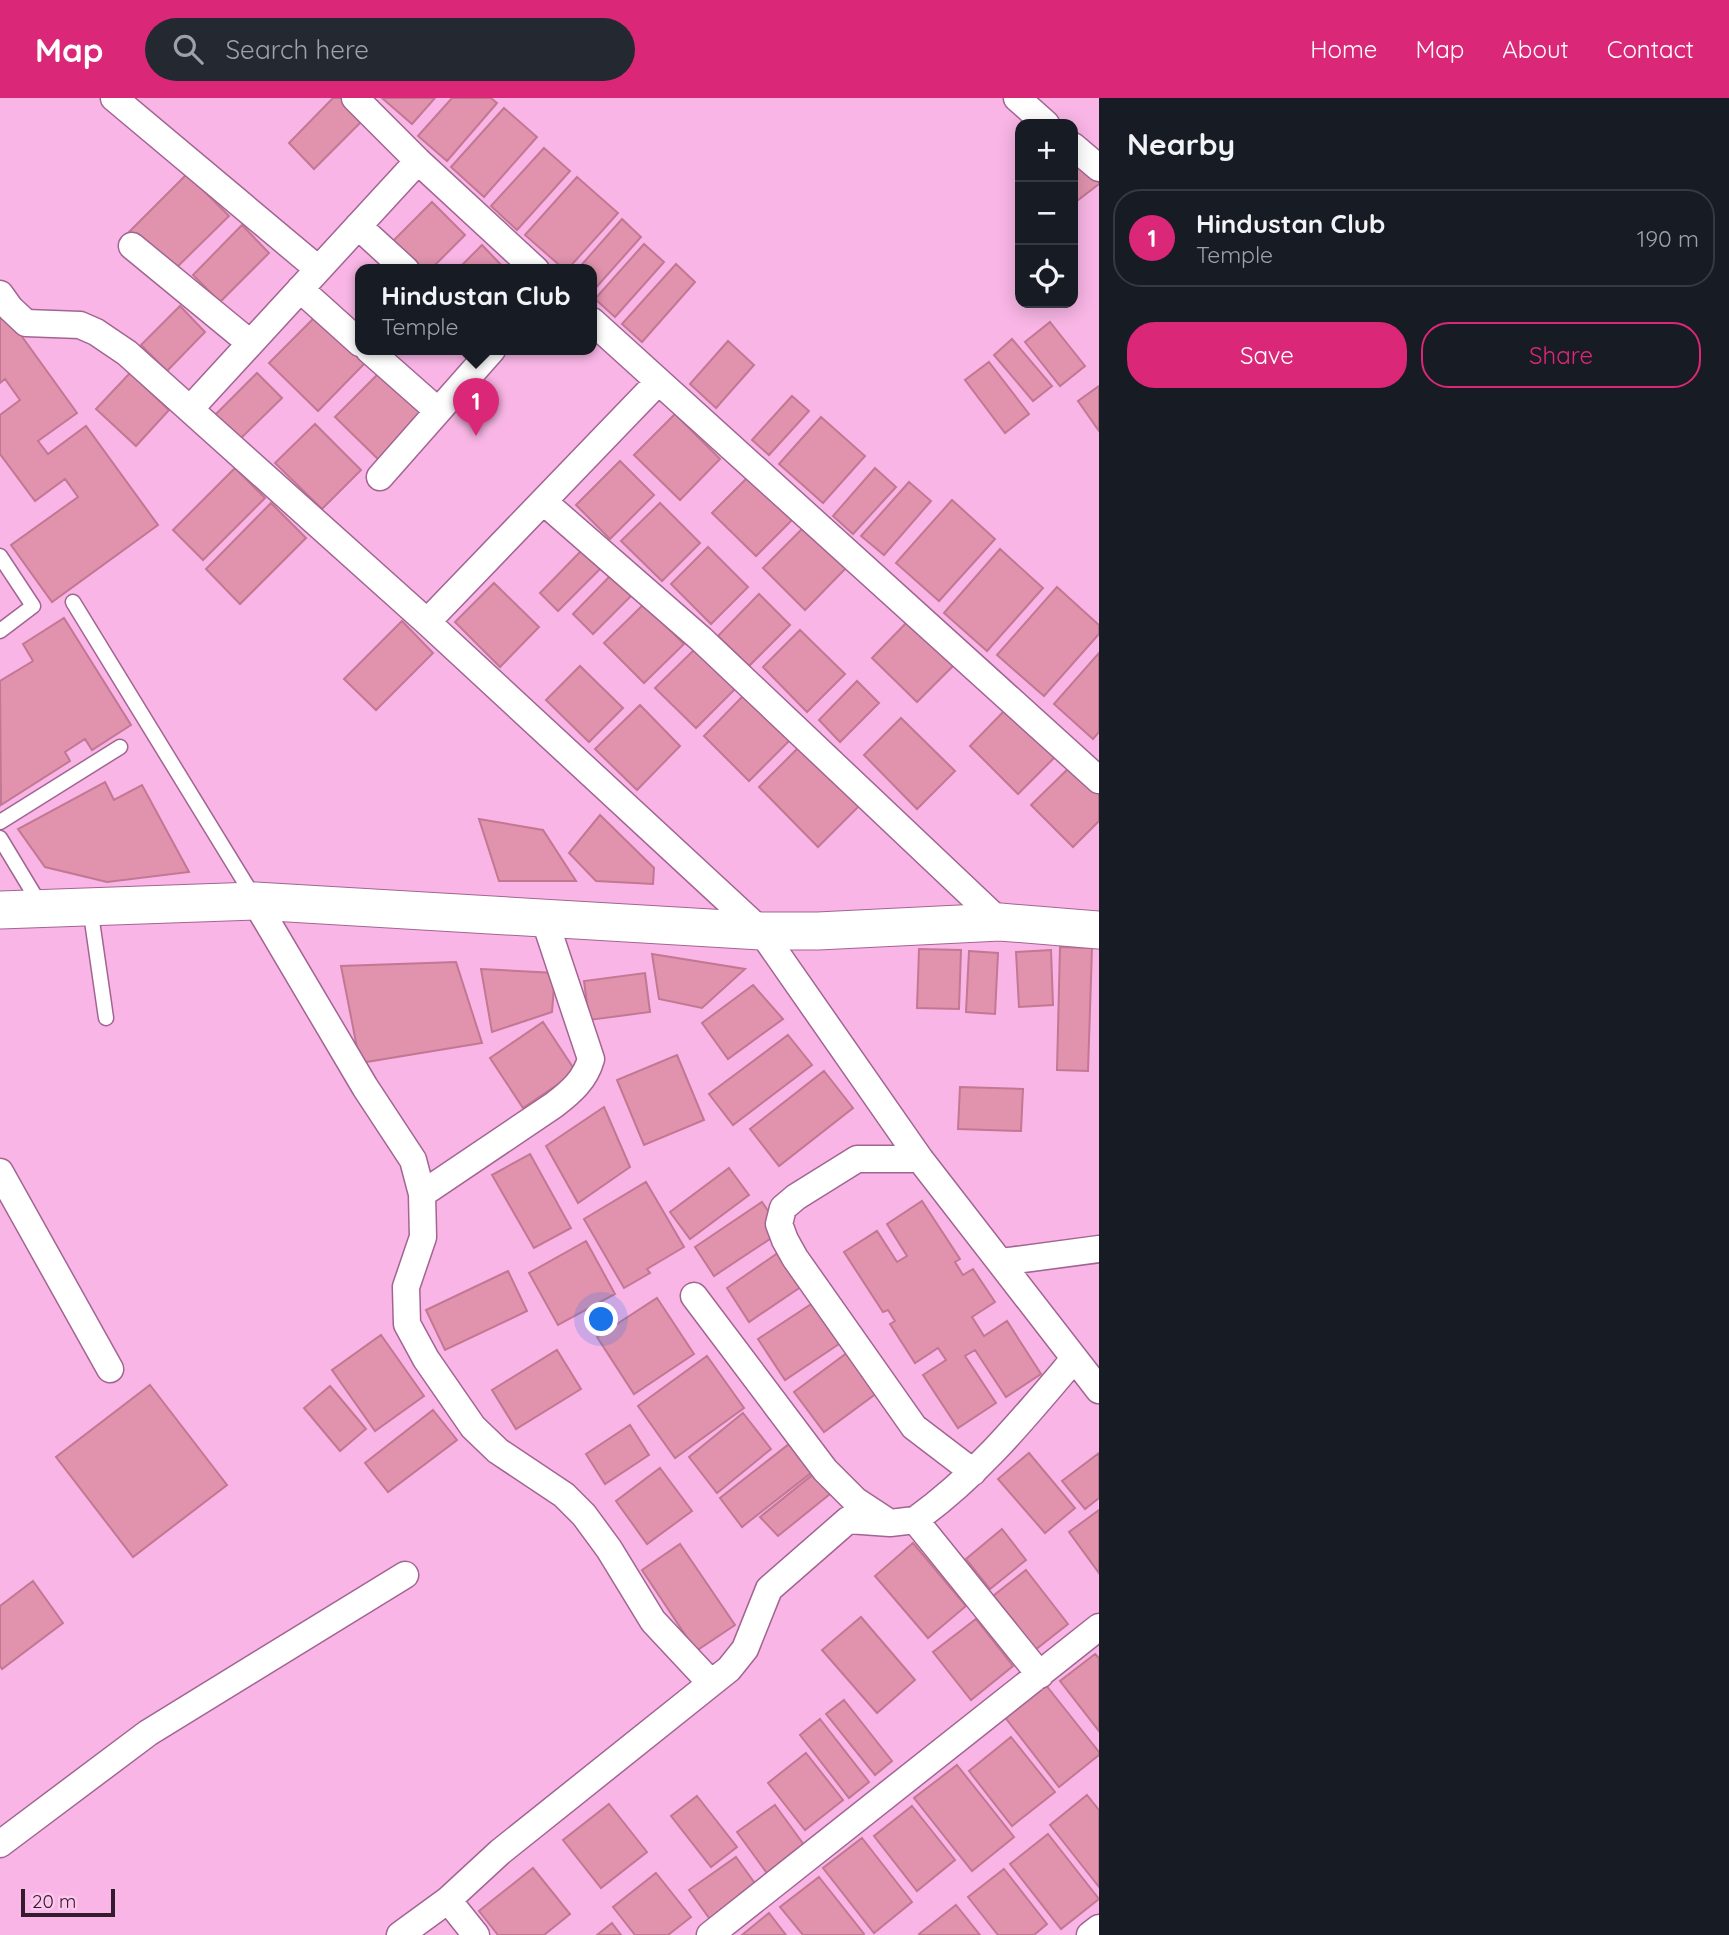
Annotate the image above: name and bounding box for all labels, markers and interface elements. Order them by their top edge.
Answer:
search box [145,18,635,81]
text: Map [35,29,103,70]
icon: search [169,30,207,68]
text: Search here [225,33,369,66]
text: Home [1310,34,1377,64]
text: Map [1415,34,1464,64]
text: About [1502,34,1569,64]
text: Contact [1607,34,1694,64]
map controls [1015,119,1078,308]
button: + [1015,119,1078,182]
text: Nearby [1127,125,1235,163]
button: − [1015,182,1078,245]
text: Hindustan Club [1196,207,1385,240]
text: 1 [1148,224,1156,253]
text: 190 m [1637,224,1699,253]
text: Temple [1196,240,1273,269]
button: locate [1015,245,1078,308]
popup [355,264,597,355]
text: Hindustan Club [381,279,571,312]
text: Temple [381,312,458,341]
button: Save [1127,322,1407,388]
button: Share [1421,322,1701,388]
pin: 1 [453,378,499,436]
your location [584,1302,618,1336]
scale bar [21,1886,116,1918]
text: 20 m [32,1889,76,1913]

